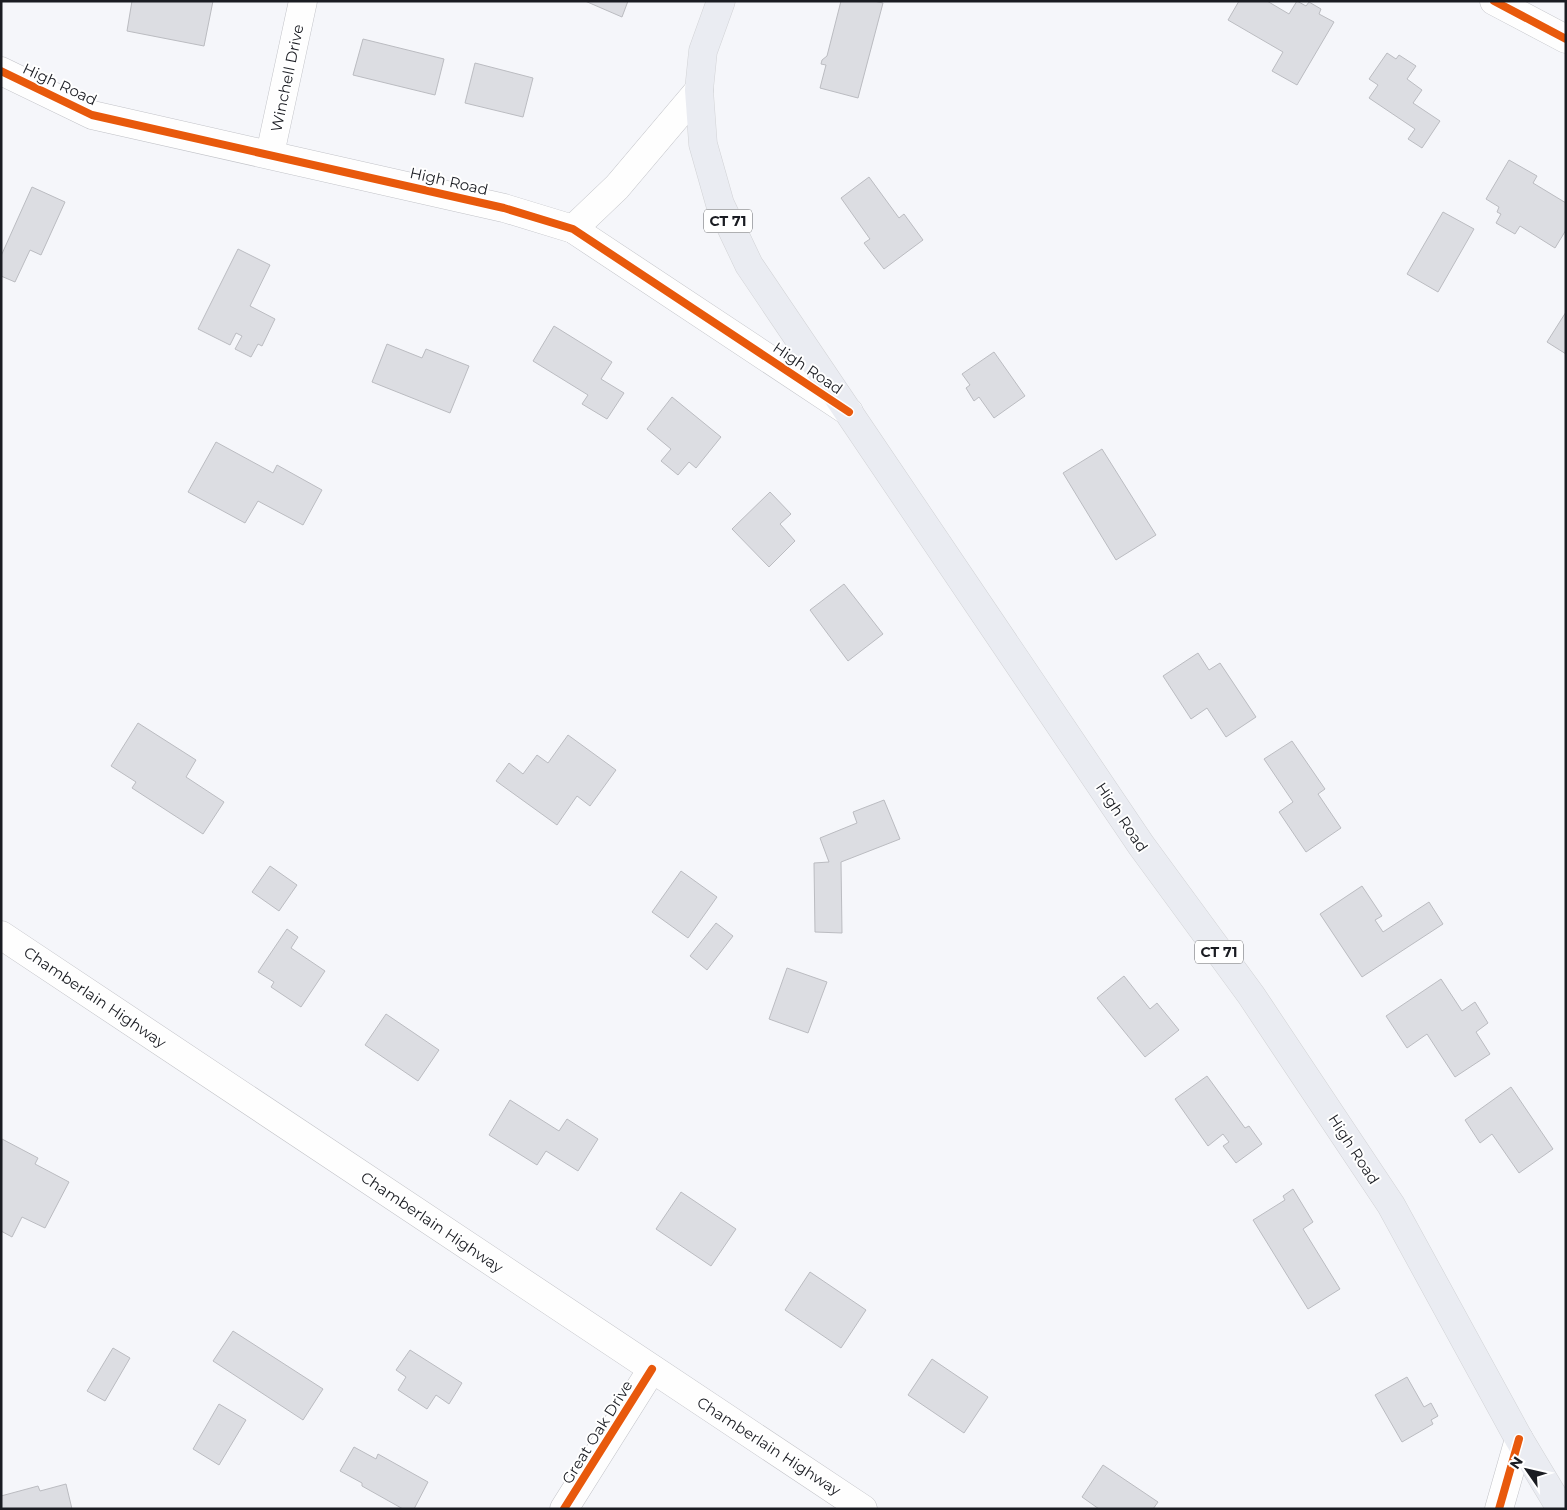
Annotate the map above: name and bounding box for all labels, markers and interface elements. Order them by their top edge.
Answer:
street label: Winchell Drive [266,23,308,133]
street label: High Road [20,59,100,109]
street label: High Road [408,163,490,199]
road number: CT 71 [704,210,752,232]
street label: High Road [770,338,846,398]
street label: High Road [1092,779,1152,855]
road number: CT 71 [1195,940,1243,964]
street label: Chamberlain Highway [20,942,171,1052]
street label: High Road [1324,1110,1384,1188]
street label: Chamberlain Highway [357,1167,508,1277]
street label: Great Oak Drive [557,1377,637,1487]
street label: Chamberlain Highway [693,1392,845,1500]
north arrow [1502,1445,1552,1495]
text: N [1506,1453,1527,1472]

